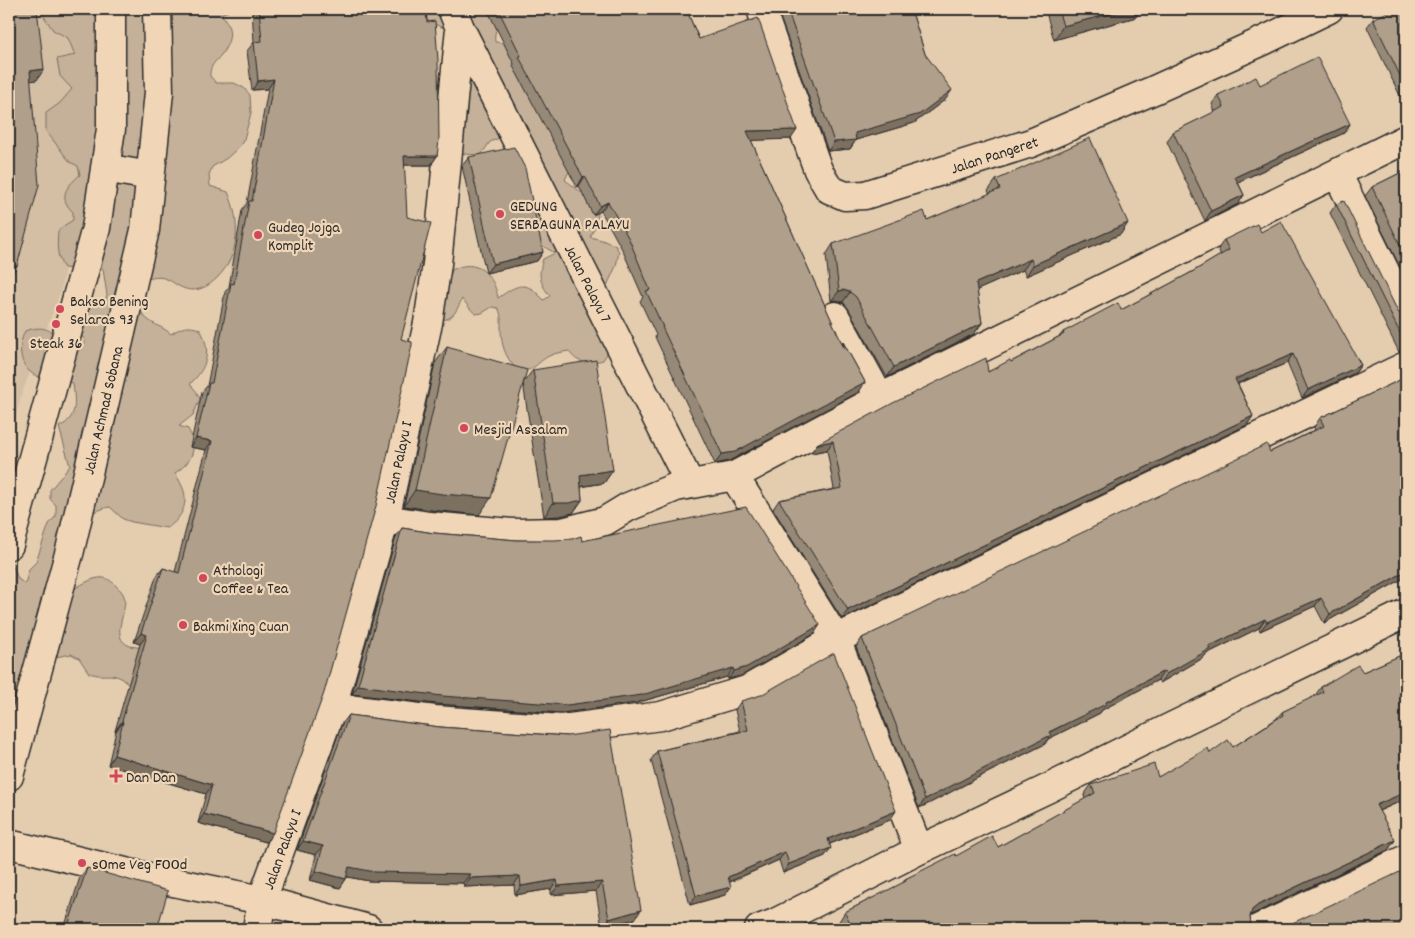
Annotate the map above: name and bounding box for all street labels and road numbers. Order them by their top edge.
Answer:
street label: Jalan Pangeret [948,131,1042,181]
street label: Jalan Palayu 7 [557,241,616,327]
street label: Jalan Achmad Sobana [78,344,131,477]
street label: Jalan Palayu I [379,419,419,506]
street label: Jalan Palayu I [258,807,308,893]

